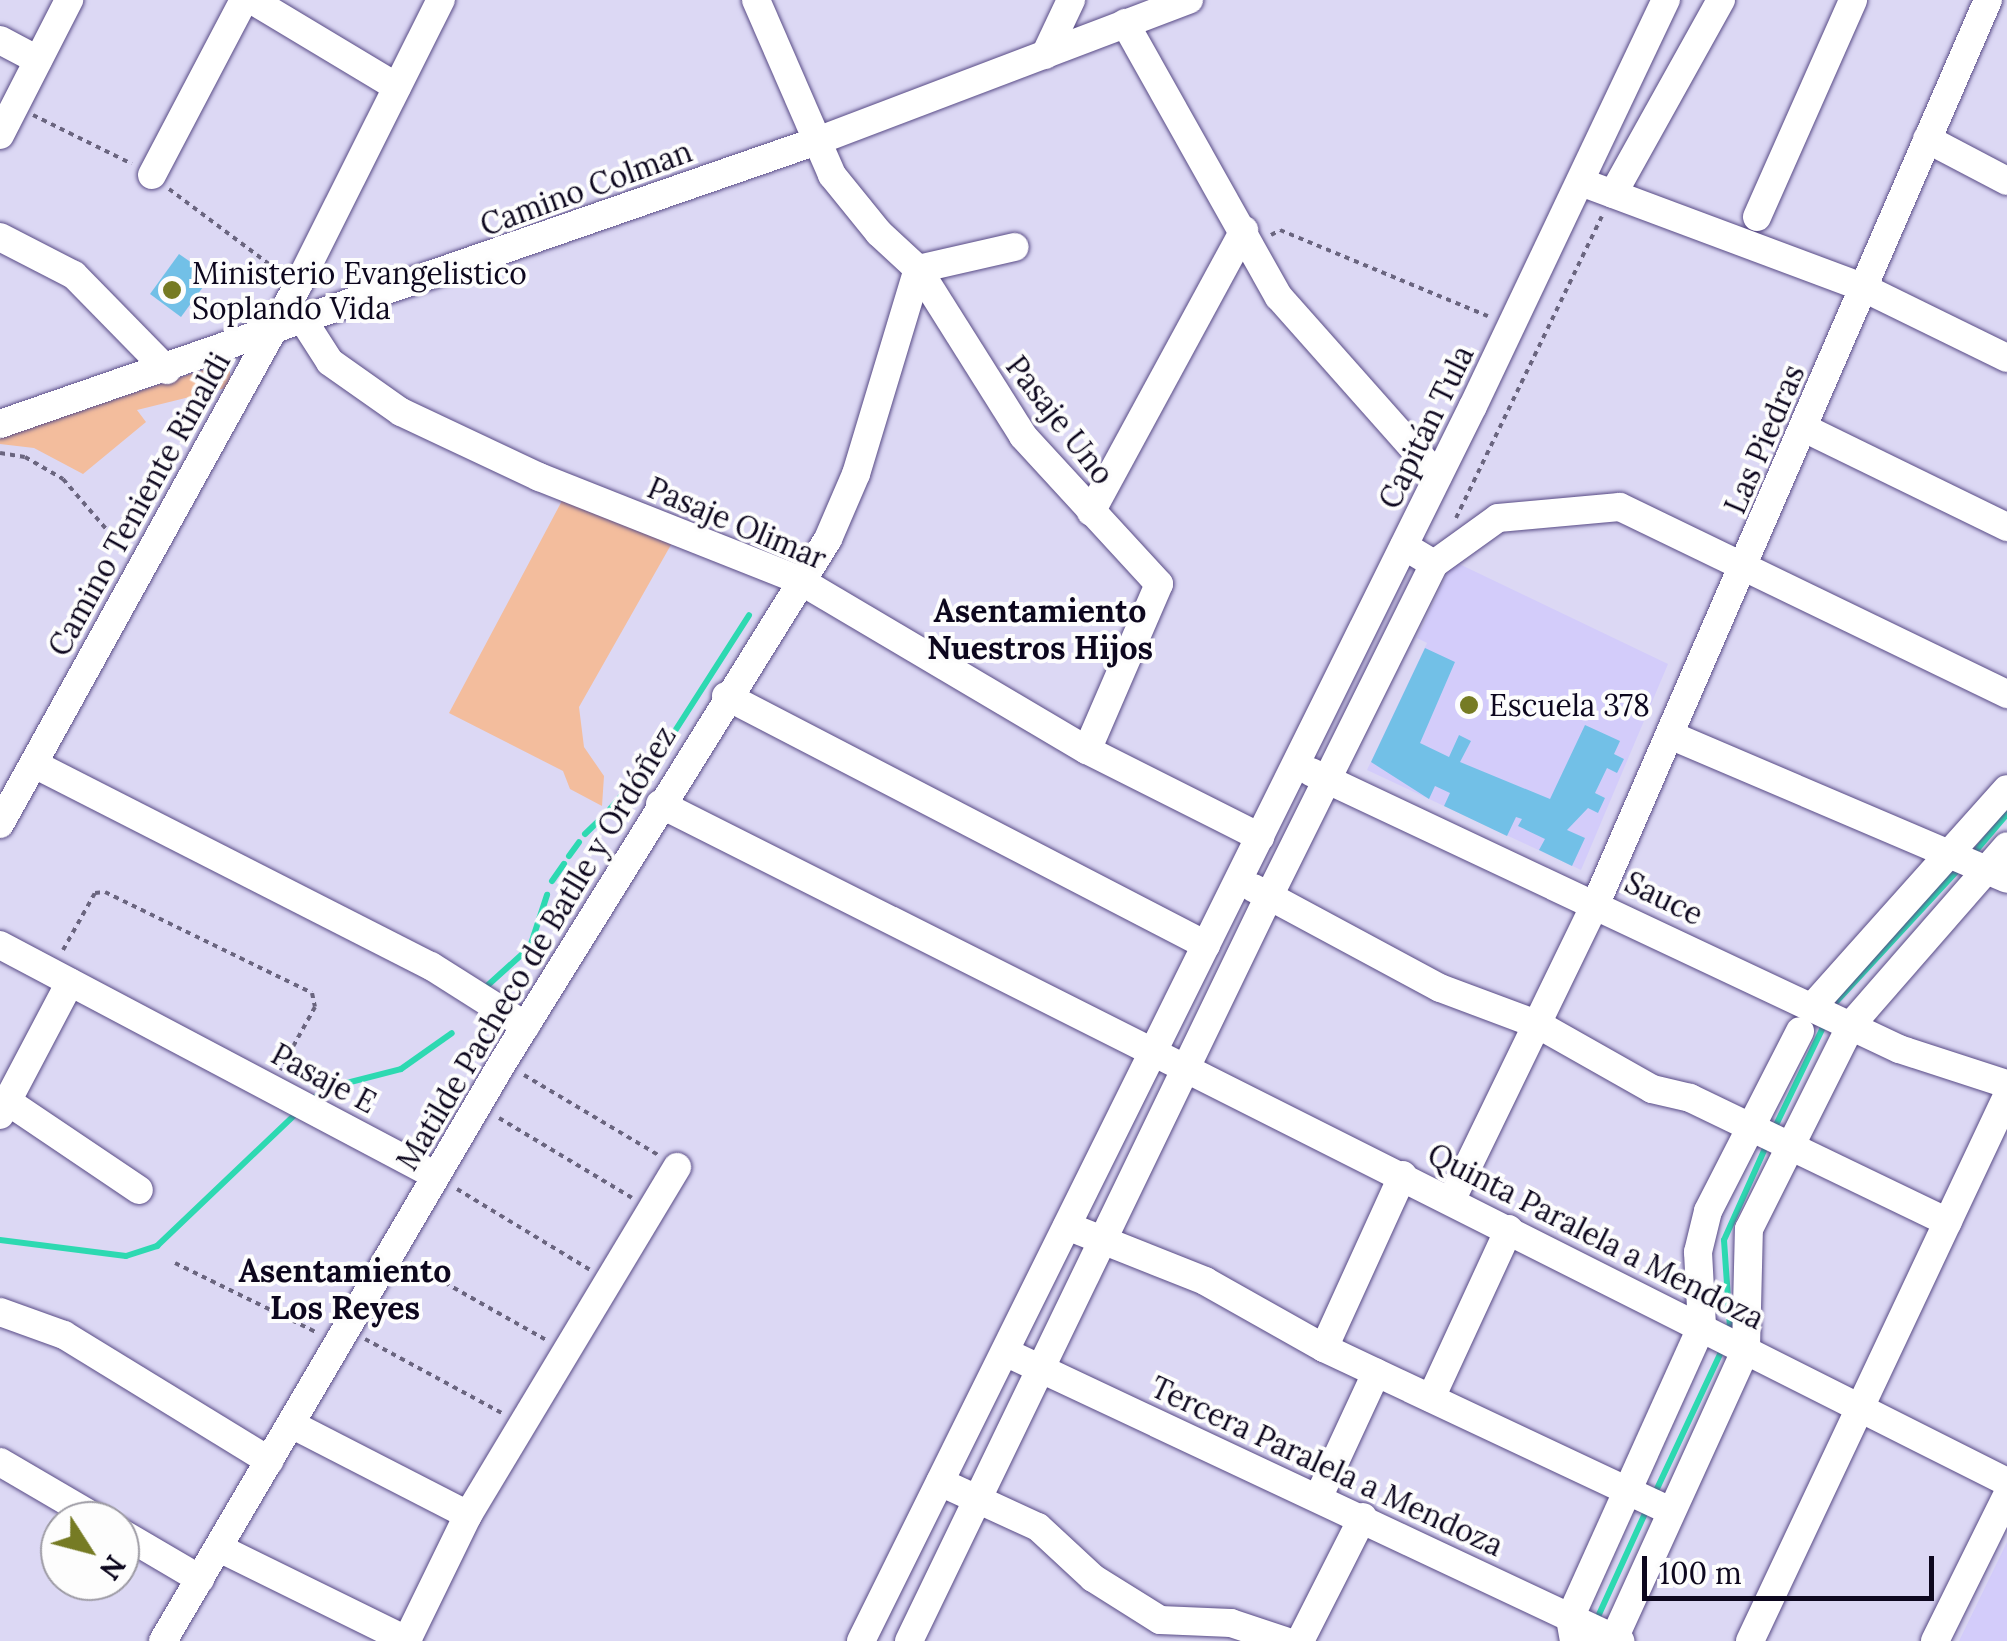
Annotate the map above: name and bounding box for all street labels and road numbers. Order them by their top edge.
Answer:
street label: Camino Colman [475,133,697,243]
street label: Capitán Tula [1371,340,1481,514]
street label: Camino Teniente Rinaldi [40,346,238,662]
street label: Pasaje Uno [999,349,1121,491]
street label: Las Piedras [1717,359,1811,519]
street label: Pasaje Olimar [642,469,832,577]
street label: Matilde Pacheco de Batlle y Ordóñez [389,719,683,1177]
street label: Sauce [1619,864,1709,932]
street label: Pasaje E [265,1035,383,1121]
street label: Quinta Paralela a Mendoza [1422,1135,1770,1337]
street label: Tercera Paralela a Mendoza [1145,1369,1509,1563]

